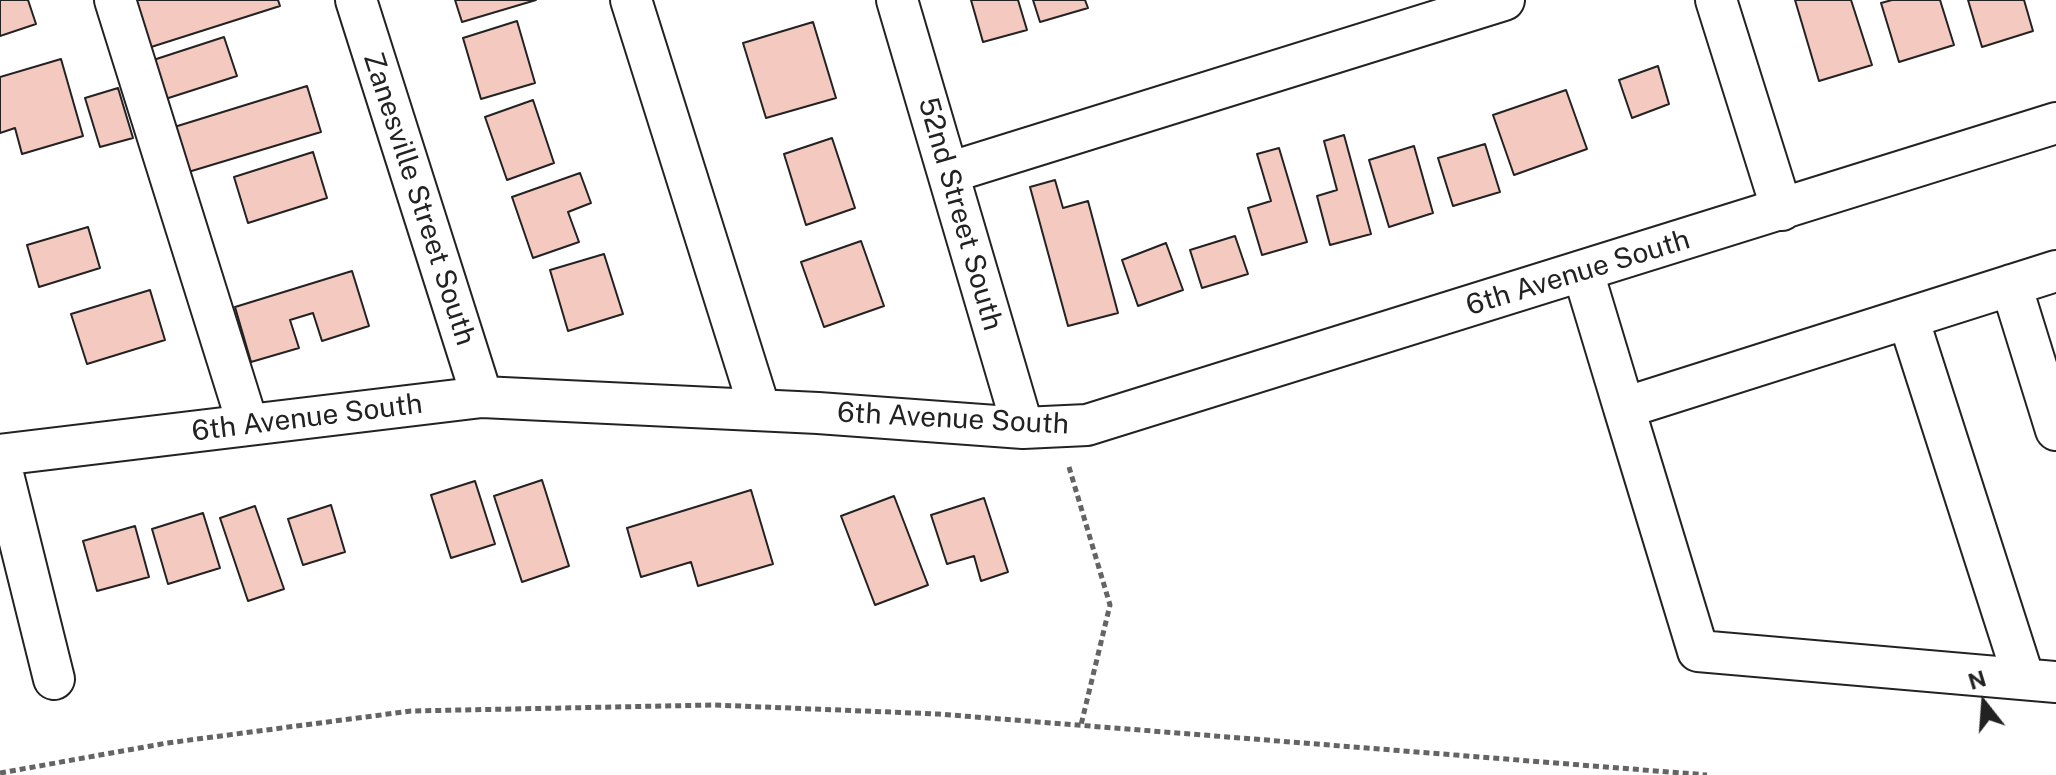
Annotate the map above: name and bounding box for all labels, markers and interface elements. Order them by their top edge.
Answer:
street label: Zanesville Street South [356,48,482,350]
street label: 52nd Street South [911,94,1009,334]
street label: 6th Avenue South [1462,223,1694,323]
street label: 6th Avenue South [190,387,424,449]
street label: 6th Avenue South [836,396,1070,442]
north arrow [1944,663,2024,743]
text: N [1965,665,1989,695]

